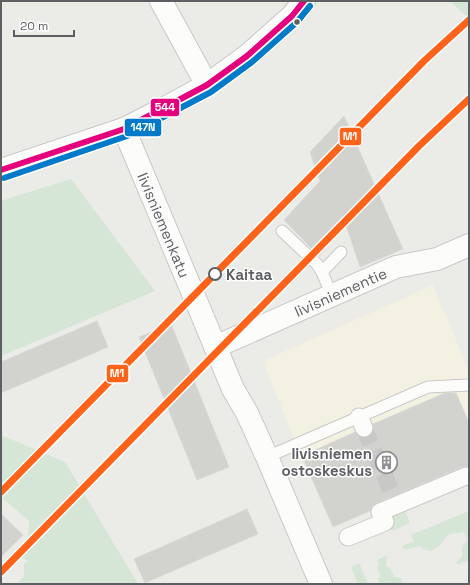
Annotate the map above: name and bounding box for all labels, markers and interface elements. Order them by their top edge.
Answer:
scale bar [14,12,74,38]
unlabelled marker [292,17,302,27]
text: 20 m [20,18,48,34]
line badge: 544 [150,98,180,117]
text: 544 [155,100,175,114]
line badge: 147N [124,118,162,137]
text: 147N [131,120,155,134]
line badge: M1 [339,127,362,146]
text: M1 [343,129,357,143]
street label: Iivisniemenkatu [134,170,195,280]
street label: Iivisniementie [291,263,390,320]
place label: Kaitaa [226,265,273,284]
marker: Kaitaa [208,267,222,281]
line badge: M1 [106,364,129,383]
text: M1 [110,366,124,380]
place label: Iivisniemen ostoskeskus [281,444,372,480]
building icon: Iivisniemen ostoskeskus [374,449,400,475]

